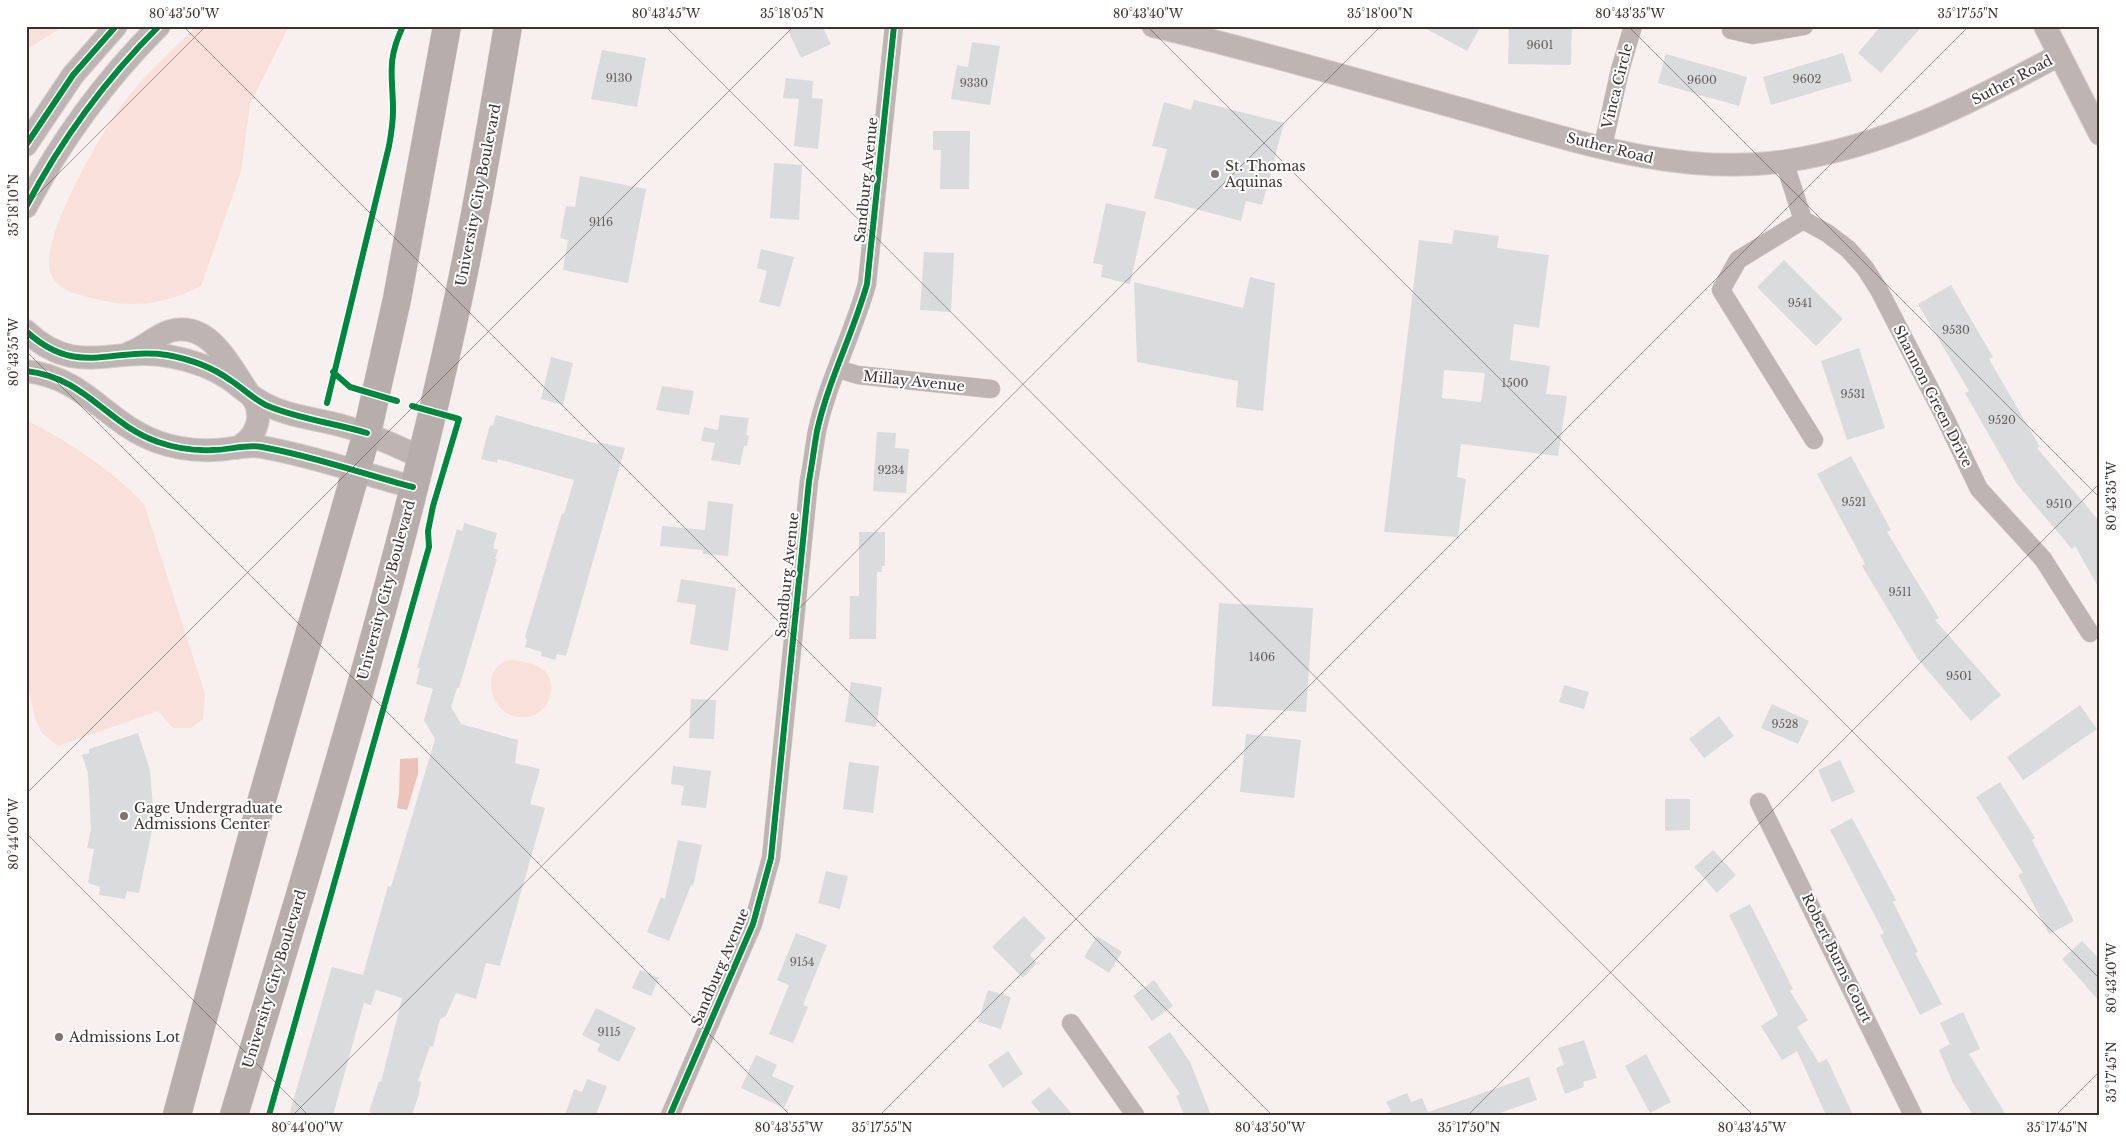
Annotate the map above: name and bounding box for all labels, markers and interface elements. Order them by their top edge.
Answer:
text: 80°43'50"W [149,6,220,21]
text: 80°43'45"W [632,6,701,21]
text: 35°18'05"N [760,6,824,21]
text: 80°43'40"W [1113,6,1184,21]
text: 35°18'00"N [1347,6,1413,21]
text: 80°43'35"W [1595,6,1666,21]
text: 35°17'55"N [1938,6,1999,21]
house number: 9601 [1527,38,1554,52]
street label: Vinca Circle [1598,42,1636,131]
street label: Suther Road [1969,51,2056,109]
house number: 9130 [606,71,632,85]
house number: 9602 [1793,72,1822,86]
house number: 9600 [1687,73,1717,87]
house number: 9330 [960,76,988,90]
street label: University City Boulevard [451,102,505,288]
street label: Sandburg Avenue [850,116,882,244]
street label: Suther Road [1565,129,1656,168]
place label: St. Thomas Aquinas [1224,157,1306,191]
marker: St. Thomas Aquinas [1209,168,1221,180]
text: 35°18'10"N [6,173,21,236]
house number: 9116 [589,215,613,229]
house number: 9541 [1788,296,1812,310]
text: 80°43'55"W [6,317,21,386]
street label: Shannon Green Drive [1889,322,1977,470]
house number: 9530 [1942,323,1970,337]
street label: Millay Avenue [862,367,966,395]
house number: 1500 [1502,376,1529,390]
house number: 9531 [1840,387,1866,401]
house number: 9520 [1988,413,2016,427]
text: 80°43'35"W [2104,460,2119,531]
house number: 9234 [877,463,905,477]
house number: 9521 [1841,495,1867,509]
house number: 9510 [2046,497,2072,511]
street label: University City Boulevard [353,498,419,682]
street label: Sandburg Avenue [771,511,803,639]
house number: 9511 [1888,585,1912,599]
house number: 1406 [1249,650,1275,664]
house number: 9501 [1946,669,1972,683]
house number: 9528 [1772,717,1798,731]
text: 80°44'00"W [6,797,21,870]
place label: Gage Undergraduate Admissions Center [133,799,282,833]
marker: Gage Undergraduate Admissions Center [118,810,130,822]
street label: University City Boulevard [238,887,310,1070]
street label: Robert Burns Court [1798,890,1876,1026]
street label: Sandburg Avenue [687,905,753,1029]
text: 80°43'40"W [2104,942,2119,1013]
house number: 9154 [790,955,814,969]
house number: 9115 [597,1025,621,1039]
place label: Admissions Lot [68,1028,181,1046]
marker: Admissions Lot [53,1031,65,1043]
text: 35°17'45"N [2104,1041,2119,1102]
text: 80°44'00"W [271,1120,344,1135]
text: 80°43'55"W [755,1120,824,1135]
text: 35°17'55"N [852,1120,913,1135]
text: 80°43'50"W [1235,1120,1306,1135]
text: 35°17'50"N [1438,1120,1501,1135]
text: 80°43'45"W [1718,1120,1787,1135]
text: 35°17'45"N [2027,1120,2088,1135]

